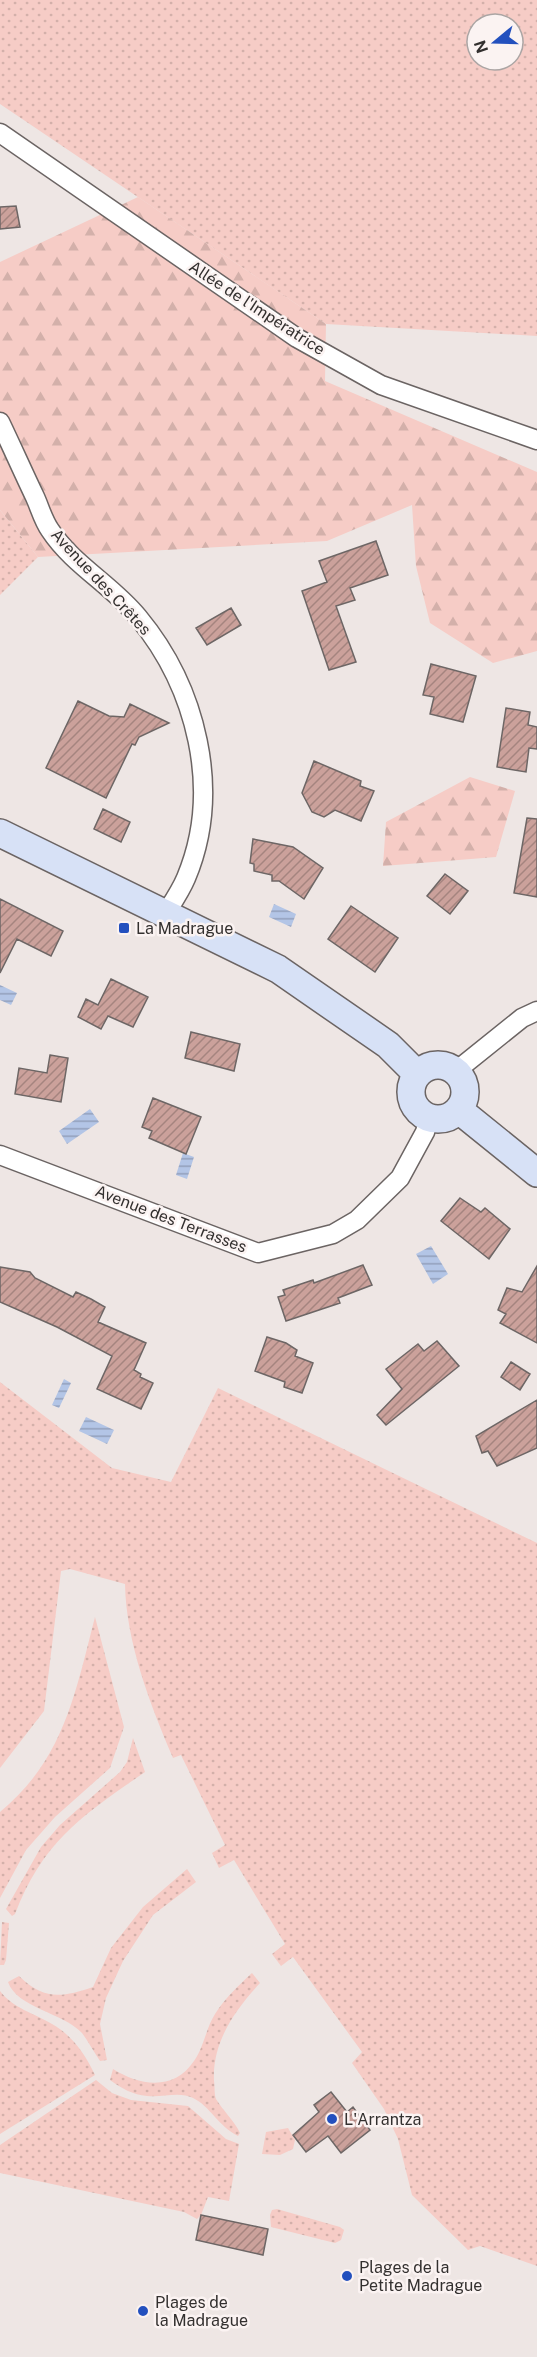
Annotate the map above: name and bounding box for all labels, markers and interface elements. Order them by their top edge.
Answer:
north arrow [465,12,525,72]
text: N [470,38,492,56]
street label: Allée de l'Impératrice [185,257,329,359]
street label: Avenue des Crêtes [47,525,155,639]
place label: La Madrague [136,919,233,938]
marker: La Madrague [117,921,131,935]
street label: Avenue des Terrasses [93,1181,249,1257]
place label: L'Arrantza [344,2110,421,2129]
marker: L'Arrantza [325,2112,339,2126]
place label: Plages de la Petite Madrague [359,2258,482,2295]
marker: Plages de la Petite Madrague [340,2269,354,2283]
place label: Plages de la Madrague [155,2293,248,2330]
marker: Plages de la Madrague [136,2304,150,2318]

